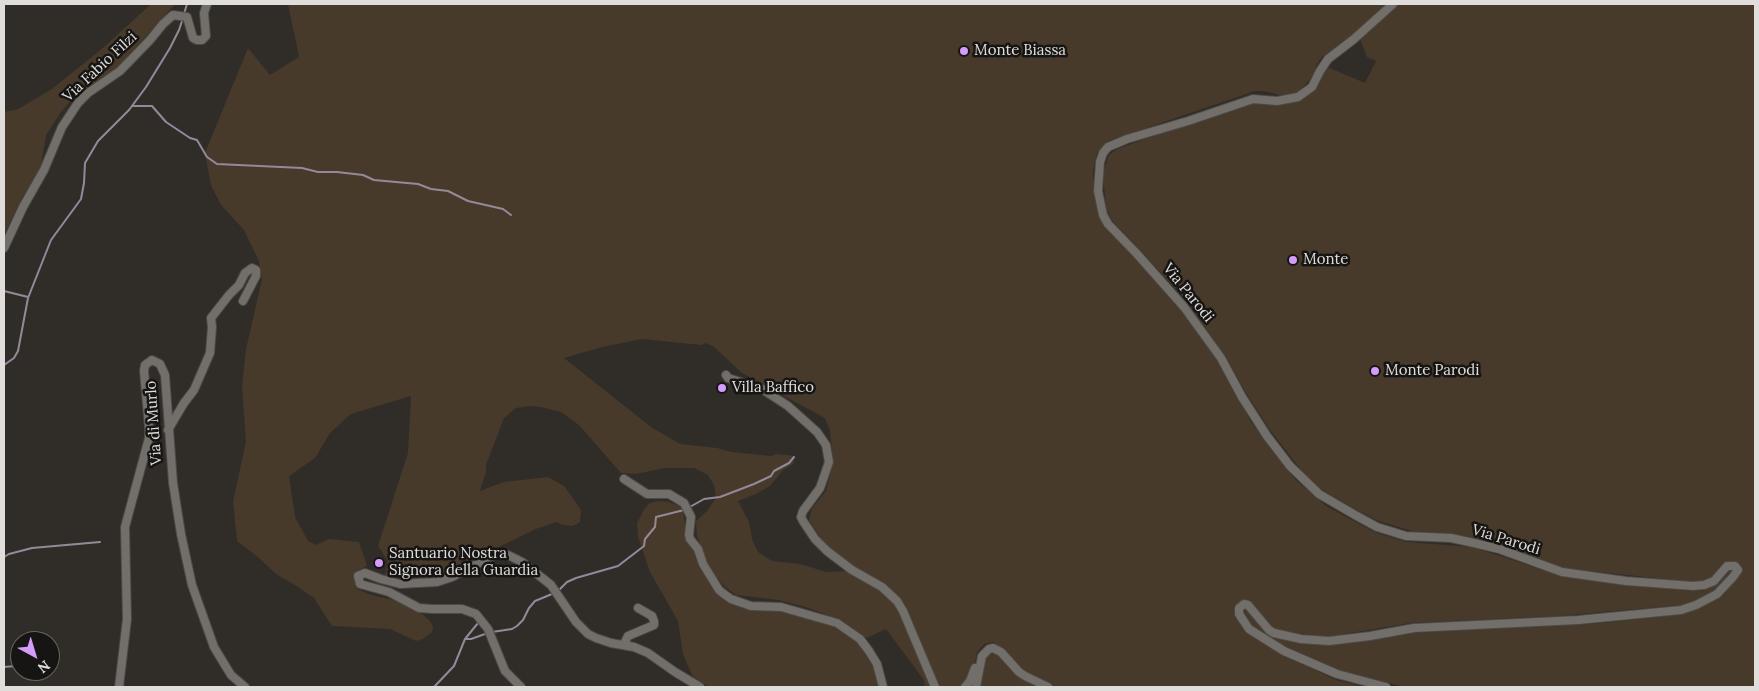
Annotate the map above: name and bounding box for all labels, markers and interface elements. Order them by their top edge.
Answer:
street label: Via Fabio Filzi [59,28,141,106]
place label: Monte Biassa [974,42,1066,60]
marker: Monte Biassa [958,45,970,57]
place label: Monte [1303,251,1348,269]
marker: Monte [1287,254,1299,266]
street label: Via Parodi [1159,260,1217,326]
place label: Monte Parodi [1385,362,1479,380]
marker: Monte Parodi [1369,365,1381,377]
place label: Villa Baffico [732,379,814,397]
street label: Via di Murlo [142,380,166,466]
marker: Villa Baffico [716,382,728,394]
street label: Via Parodi [1470,521,1542,559]
place label: Santuario Nostra Signora della Guardia [389,545,538,580]
marker: Santuario Nostra Signora della Guardia [373,557,385,569]
north arrow [10,631,60,681]
text: N [34,656,54,677]

